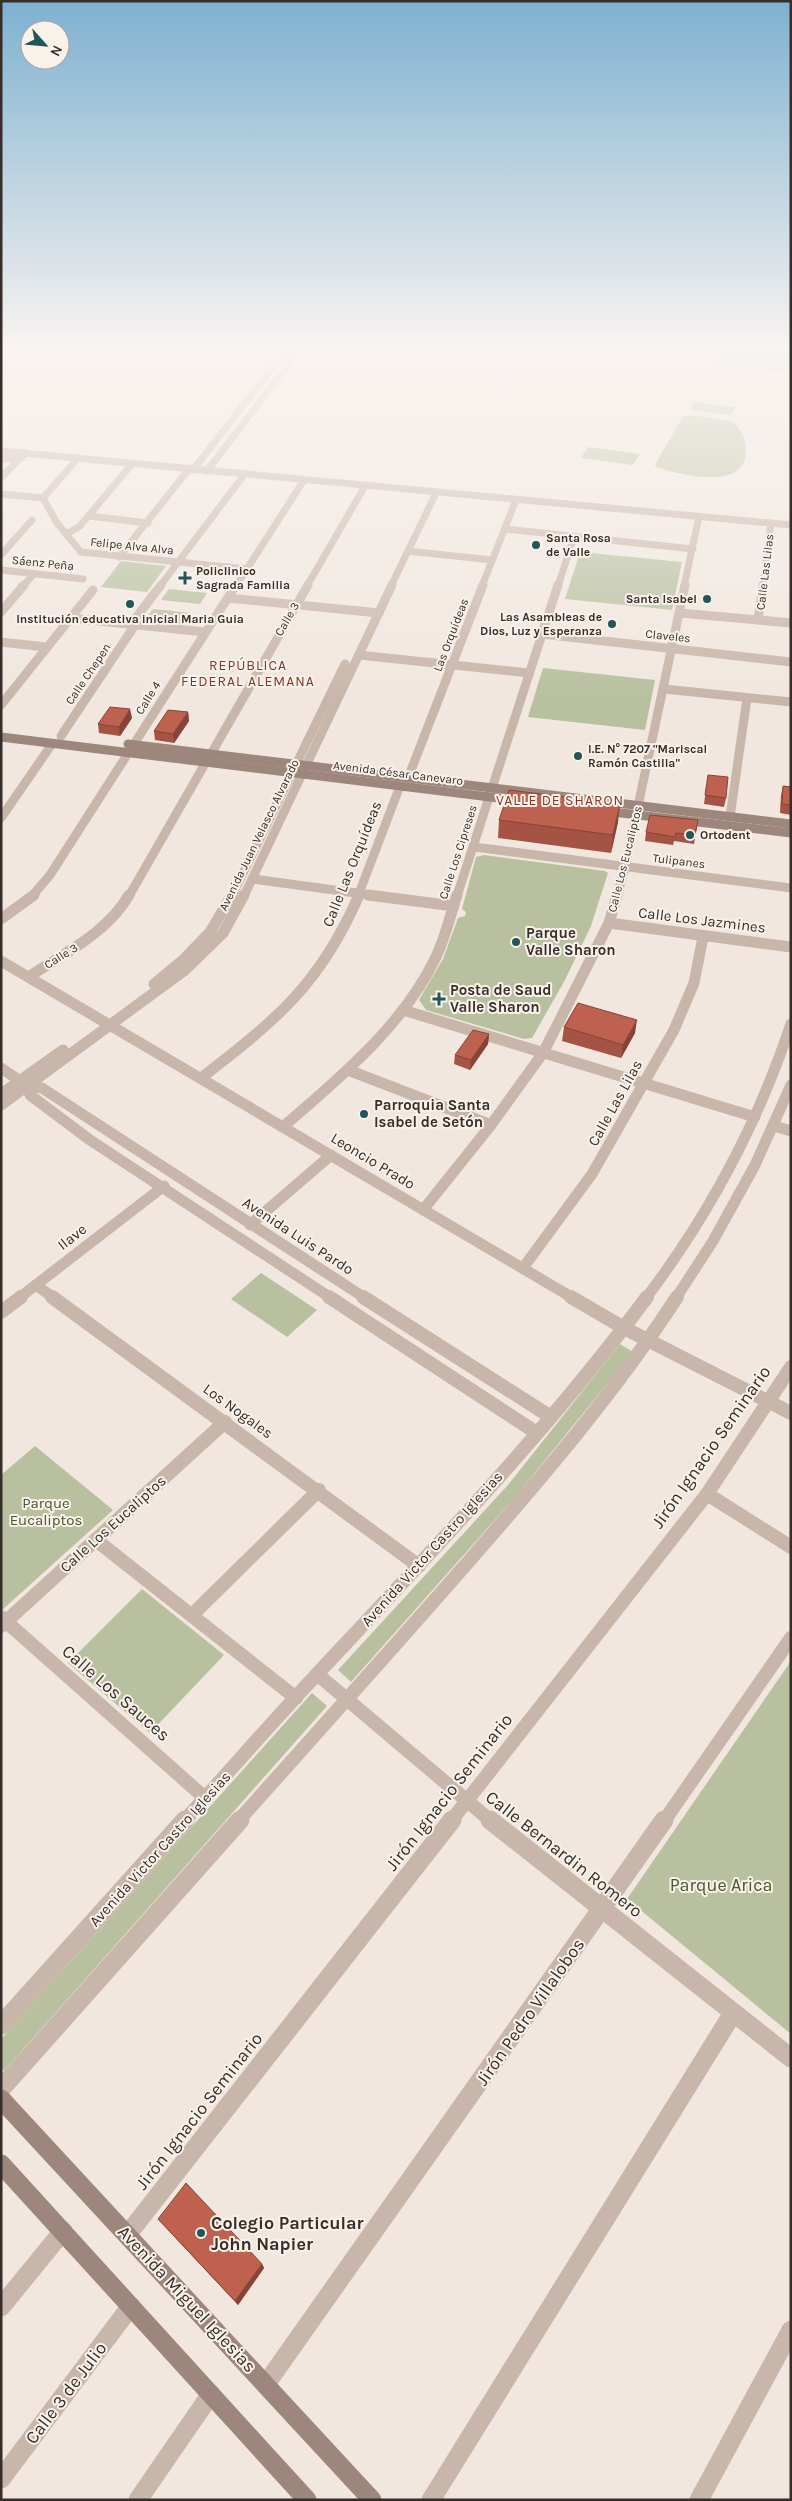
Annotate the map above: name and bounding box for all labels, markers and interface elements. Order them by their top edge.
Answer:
north arrow [20,20,70,70]
text: N [46,42,66,59]
place label: Santa Rosa de Valle [546,531,611,559]
street label: Calle Las Lilas [753,533,777,611]
street label: Felipe Alva Alva [90,535,174,557]
marker: Santa Rosa de Valle [530,539,542,551]
street label: Sáenz Peña [11,553,75,573]
place label: Policlinico Sagrada Familia [196,564,290,592]
marker: Policlinico Sagrada Familia [178,571,192,585]
place label: Santa Isabel [626,592,697,606]
marker: Santa Isabel [701,593,713,605]
street label: Las Orquídeas [431,596,471,674]
marker: Institución educativa inicial Maria Guia [124,598,136,610]
street label: Calle 3 [272,600,302,638]
place label: Las Asambleas de Dios, Luz y Esperanza [480,610,602,638]
place label: Institución educativa inicial Maria Guia [16,612,244,626]
marker: Las Asambleas de Dios, Luz y Esperanza [606,618,618,630]
street label: Claveles [645,627,691,645]
street label: Calle Chepen [62,641,114,707]
district label: REPÚBLICA FEDERAL ALEMANA [181,656,315,690]
street label: Calle 4 [132,679,164,717]
place label: I.E. N° 7207 "Mariscal Ramón Castilla" [588,742,707,770]
marker: I.E. N° 7207 "Mariscal Ramón Castilla" [572,750,584,762]
street label: Avenida Juan Velasco Alvarado [216,757,302,913]
street label: Avenida César Canevaro [332,758,464,788]
district label: VALLE DE SHARON [496,792,624,809]
street label: Calle Las Orquídeas [319,799,385,929]
street label: Calle Los Cipreses [436,803,480,901]
street label: Calle Los Eucaliptos [605,804,645,914]
place label: Ortodent [700,828,751,842]
marker: Ortodent [684,829,696,841]
street label: Tulipanes [652,851,706,871]
street label: Calle Los Jazmines [637,903,767,937]
place label: Parque Valle Sharon [526,924,616,959]
marker: Parque Valle Sharon [510,936,522,948]
street label: Calle 3 [42,940,80,972]
place label: Posta de Saud Valle Sharon [450,981,552,1016]
marker: Posta de Saud Valle Sharon [432,992,446,1006]
street label: Calle Las Lilas [584,1057,646,1149]
place label: Parroquia Santa Isabel de Setón [374,1096,490,1131]
marker: Parroquia Santa Isabel de Setón [358,1108,370,1120]
street label: Leoncio Prado [328,1129,418,1193]
street label: Avenida Luis Pardo [239,1193,357,1279]
street label: Ilave [54,1220,90,1254]
street label: Jirón Ignacio Seminario [646,1361,776,1533]
street label: Los Nogales [200,1380,276,1442]
street label: Avenida Victor Castro Iglesias [358,1468,506,1630]
street label: Calle Los Eucaliptos [56,1472,170,1576]
park label: Parque Eucaliptos [10,1494,82,1529]
street label: Calle Los Sauces [57,1640,175,1746]
street label: Jirón Ignacio Seminario [381,1709,517,1875]
street label: Avenida Victor Castro Iglesias [86,1768,234,1930]
street label: Calle Bernardin Romero [481,1786,647,1922]
park label: Parque Arica [670,1874,772,1896]
street label: Jirón Pedro Villalobos [471,1934,589,2090]
street label: Jirón Ignacio Seminario [131,2028,267,2194]
place label: Colegio Particular John Napier [211,2212,364,2255]
street label: Avenida Miguel Iglesias [113,2221,261,2377]
marker: Colegio Particular John Napier [195,2227,207,2239]
street label: Calle 3 de Julio [20,2338,112,2448]

